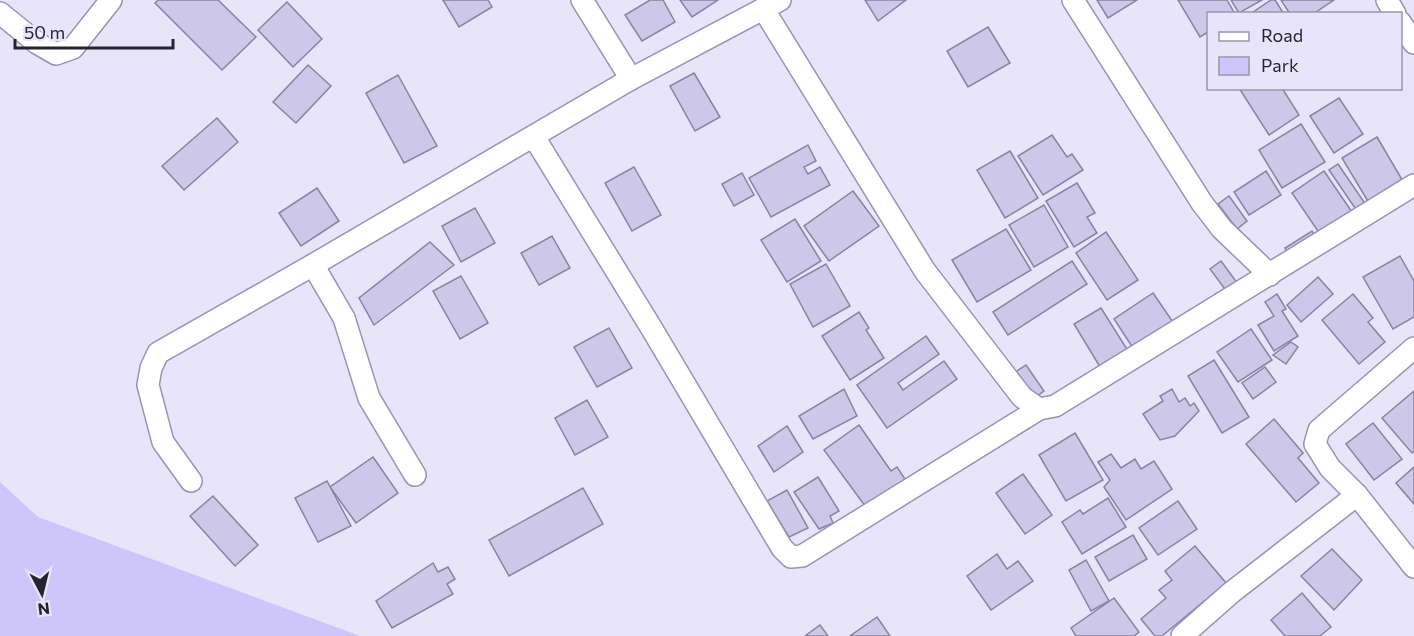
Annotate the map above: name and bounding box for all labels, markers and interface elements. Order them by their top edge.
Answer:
scale bar [15,12,172,50]
legend [1207,12,1402,90]
text: 50 m [24,21,65,43]
text: Road [1261,24,1303,46]
text: Park [1261,54,1299,76]
north arrow [12,564,72,624]
text: N [37,599,51,620]

